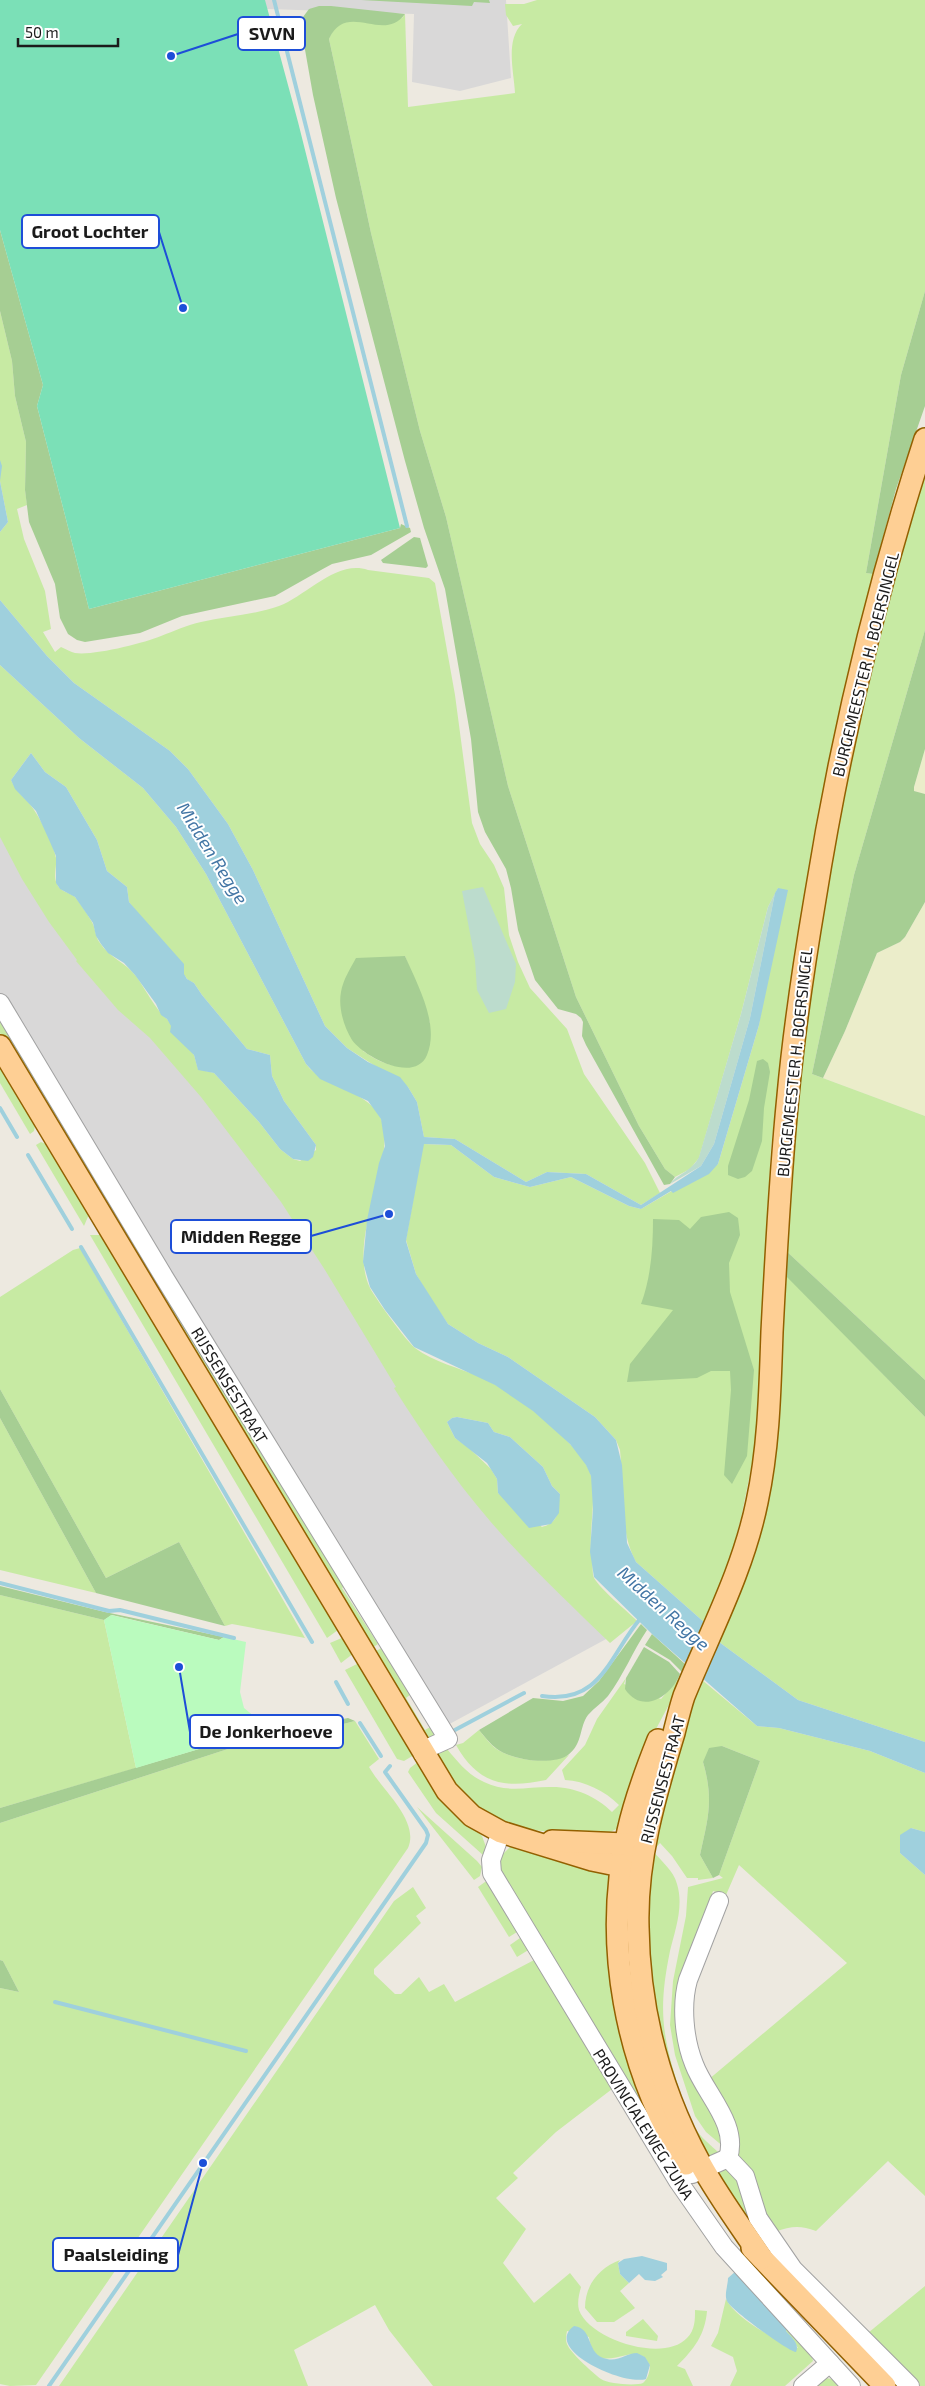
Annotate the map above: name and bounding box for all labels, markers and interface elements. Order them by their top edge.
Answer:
scale bar [18,15,118,47]
callout: SVVN [238,17,305,50]
text: SVVN [249,22,295,44]
text: 50 m [25,23,59,41]
callout: Groot Lochter [22,215,159,248]
text: Groot Lochter [31,220,149,242]
street label: BURGEMEESTER H. BOERSINGEL [828,550,902,778]
water label: Midden Regge [173,798,253,908]
street label: BURGEMEESTER H. BOERSINGEL [772,946,816,1178]
callout: Midden Regge [171,1220,311,1253]
text: Midden Regge [181,1225,301,1247]
street label: RIJSSENSESTRAAT [188,1324,272,1446]
water label: Midden Regge [614,1561,715,1655]
street label: RIJSSENSESTRAAT [636,1713,688,1845]
callout: De Jonkerhoeve [190,1715,343,1748]
text: De Jonkerhoeve [199,1720,333,1742]
street label: PROVINCIALEWEG ZUNA [590,2045,698,2203]
callout: Paalsleiding [53,2238,178,2271]
text: Paalsleiding [63,2243,169,2265]

